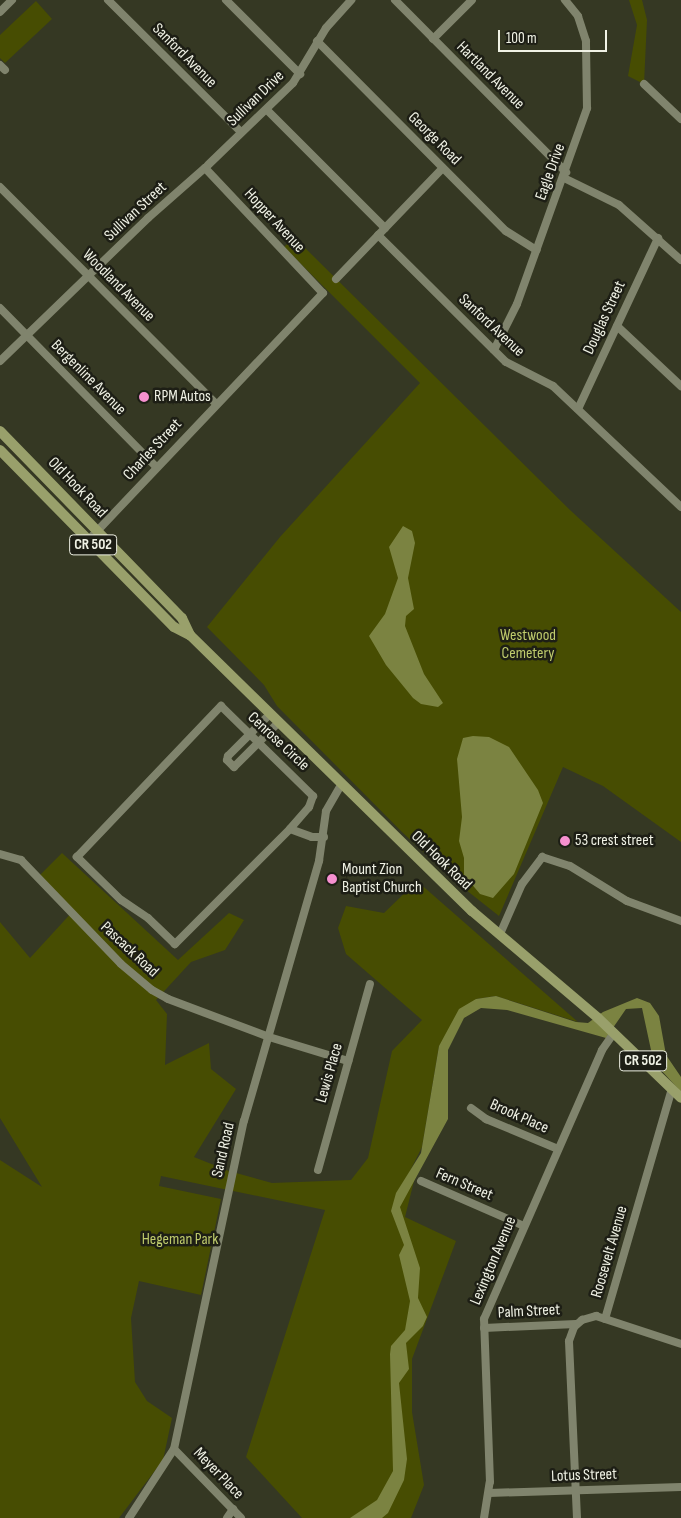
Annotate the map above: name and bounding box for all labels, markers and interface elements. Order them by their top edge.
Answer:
street label: Sanford Avenue [148,20,220,92]
scale bar [501,20,610,52]
text: 100 m [506,29,537,48]
street label: Hartland Avenue [452,38,528,114]
street label: Sullivan Drive [223,67,289,131]
street label: George Road [403,108,465,170]
street label: Eagle Drive [532,141,570,203]
street label: Sullivan Street [101,178,171,246]
street label: Hopper Avenue [239,185,309,257]
street label: Woodland Avenue [78,246,158,326]
street label: Douglas Street [580,278,630,358]
street label: Sanford Avenue [454,291,528,361]
street label: Bergenline Avenue [46,336,130,420]
place label: RPM Autos [154,387,211,407]
marker: RPM Autos [138,391,150,403]
street label: Charles Street [120,415,186,485]
street label: Old Hook Road [43,454,111,522]
road number: CR 502 [68,532,118,558]
park label: Westwood Cemetery [500,626,556,664]
street label: Cenrose Circle [243,709,313,775]
street label: Old Hook Road [407,827,475,895]
place label: 53 crest street [575,831,654,851]
marker: 53 crest street [559,835,571,847]
place label: Mount Zion Baptist Church [342,860,422,898]
marker: Mount Zion Baptist Church [326,873,338,885]
street label: Pascack Road [96,918,162,982]
street label: Lewis Place [312,1041,348,1105]
road number: CR 502 [618,1048,668,1074]
street label: Brook Place [487,1096,551,1138]
street label: Sand Road [208,1121,240,1179]
street label: Fern Street [433,1164,495,1206]
street label: Roosevelt Avenue [588,1204,632,1300]
street label: Lexington Avenue [467,1214,521,1308]
park label: Hegeman Park [142,1230,218,1250]
street label: Palm Street [497,1301,561,1323]
street label: Meyer Place [189,1444,247,1504]
street label: Lotus Street [551,1465,617,1487]

